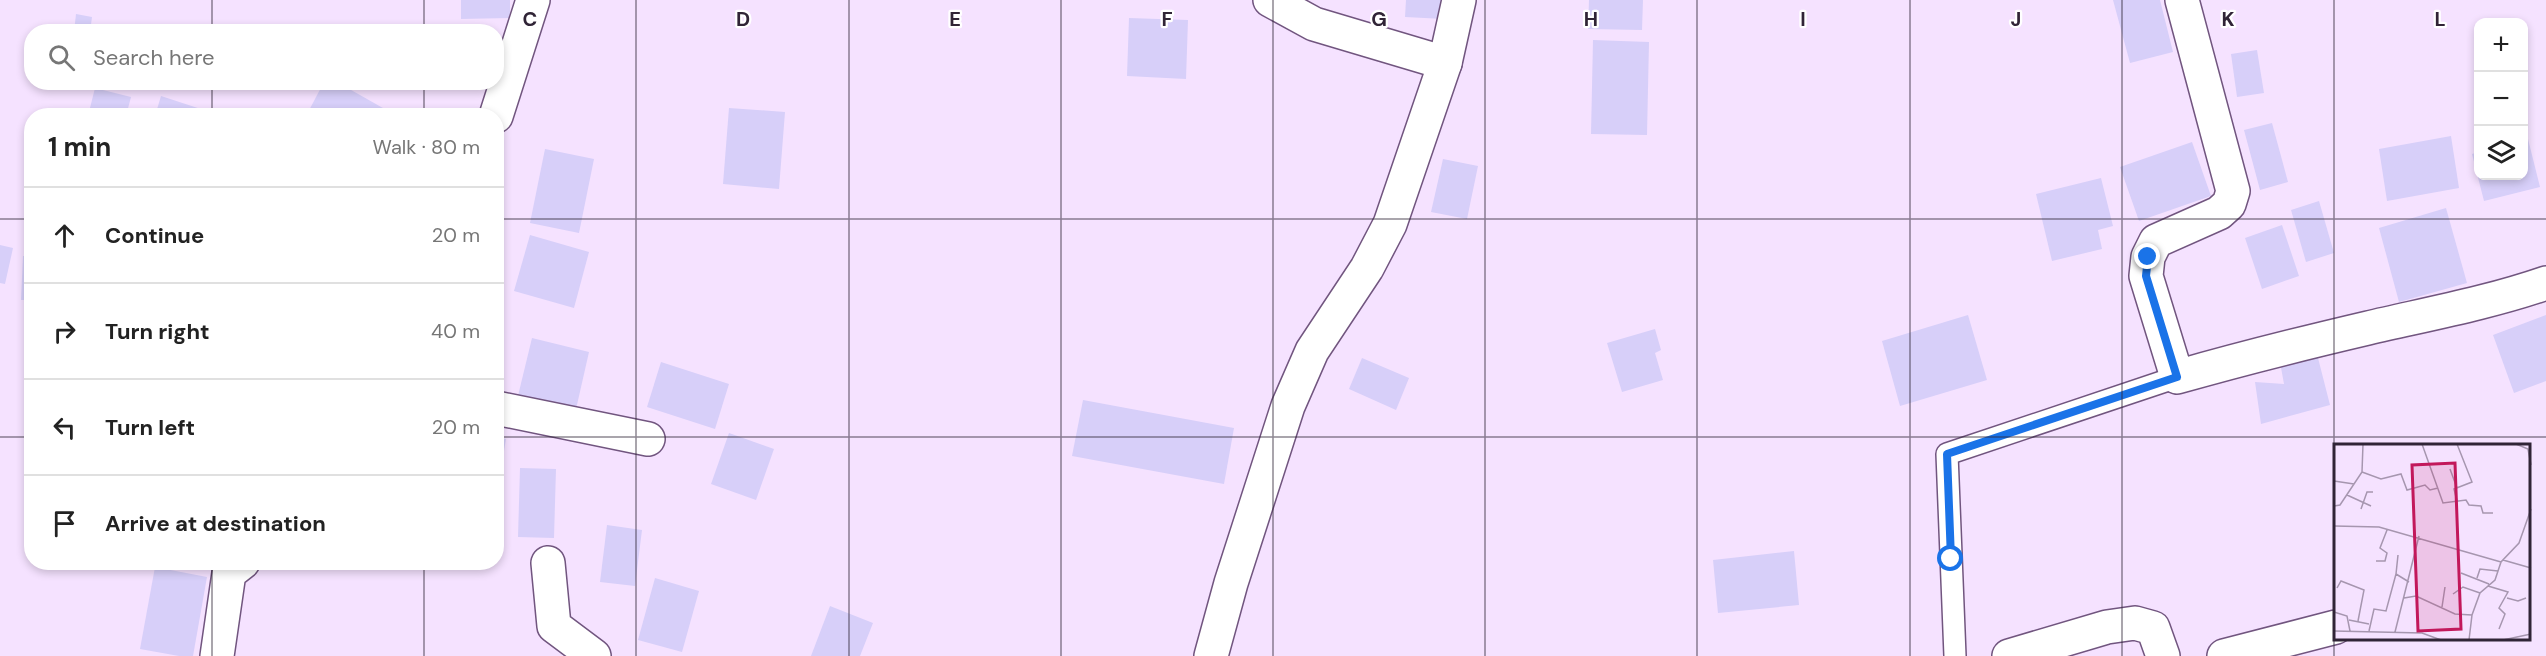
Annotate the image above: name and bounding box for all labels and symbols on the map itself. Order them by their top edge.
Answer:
text: C [523,6,537,32]
text: D [736,6,750,32]
text: E [949,6,961,32]
text: F [1161,6,1173,32]
text: G [1371,6,1387,32]
text: H [1584,6,1598,32]
text: I [1800,6,1806,32]
text: J [2011,6,2021,32]
text: K [2221,6,2235,32]
text: L [2434,6,2446,32]
route end [2134,243,2160,269]
inset map [2334,444,2531,641]
route start [1937,545,1963,571]

